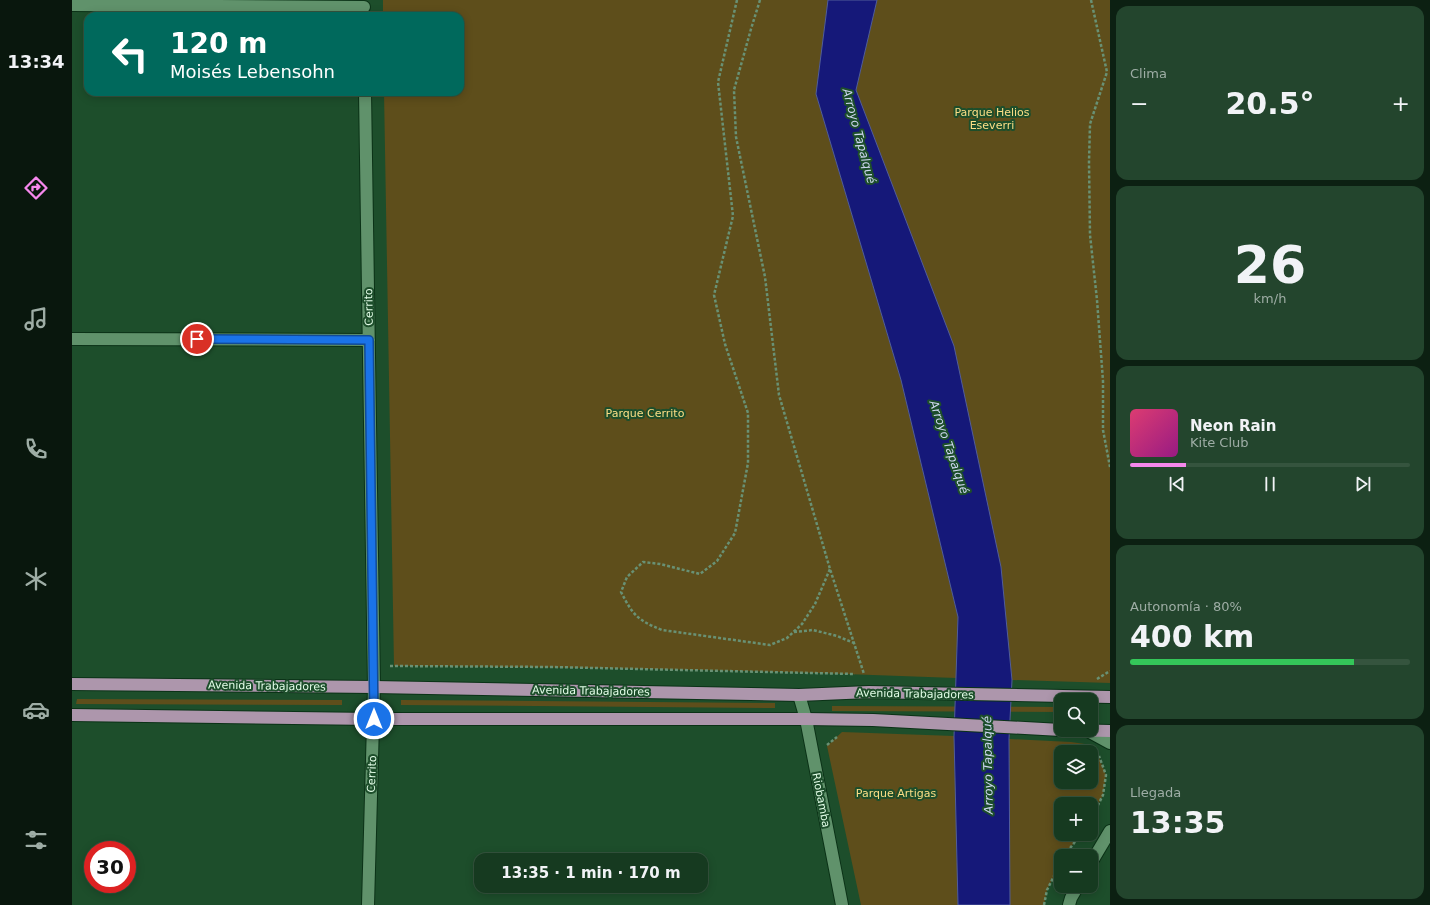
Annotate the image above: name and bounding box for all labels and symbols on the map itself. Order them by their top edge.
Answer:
water label: Arroyo Tapalqué [839,86,878,185]
park label: Parque Helios Eseverri [954,106,1030,132]
street label: Cerrito [362,288,376,326]
pin [180,322,214,356]
water label: Arroyo Tapalqué [926,397,972,496]
park label: Parque Cerrito [606,407,685,420]
street label: Avenida Trabajadores [208,678,326,694]
street label: Avenida Trabajadores [532,683,650,699]
street label: Avenida Trabajadores [856,686,974,702]
position arrow [353,698,395,740]
water label: Arroyo Tapalqué [980,716,996,815]
street label: Cerrito [365,755,379,793]
street label: Riobamba [809,771,833,829]
park label: Parque Artigas [856,787,936,800]
speed limit sign: 30 [84,841,136,893]

